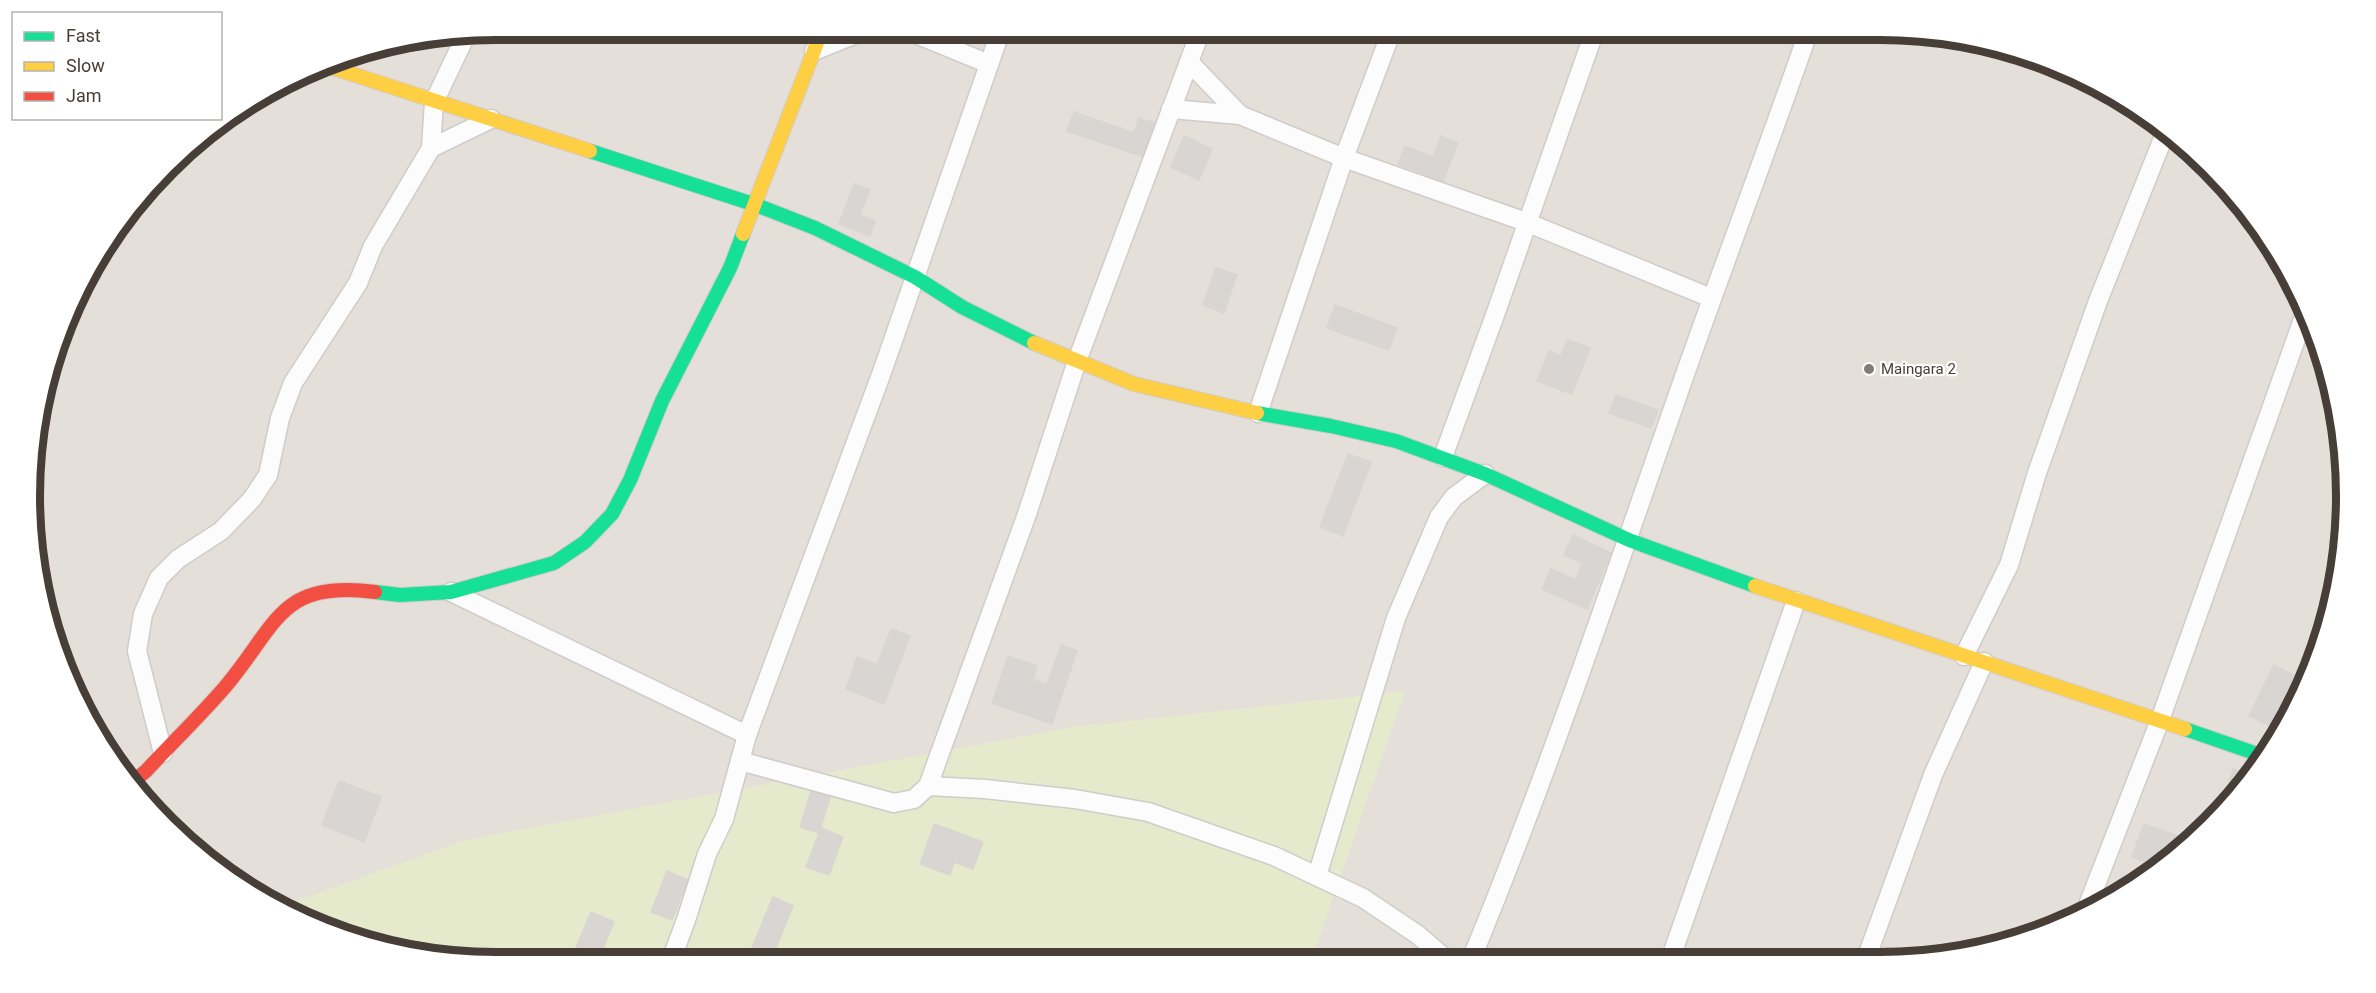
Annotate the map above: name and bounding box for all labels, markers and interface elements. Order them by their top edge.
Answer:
legend [12,12,222,120]
text: Fast [66,25,101,46]
text: Slow [66,55,105,76]
text: Jam [66,85,102,106]
place label: Maingara 2 [1881,360,1956,378]
marker: Maingara 2 [1862,362,1876,376]

